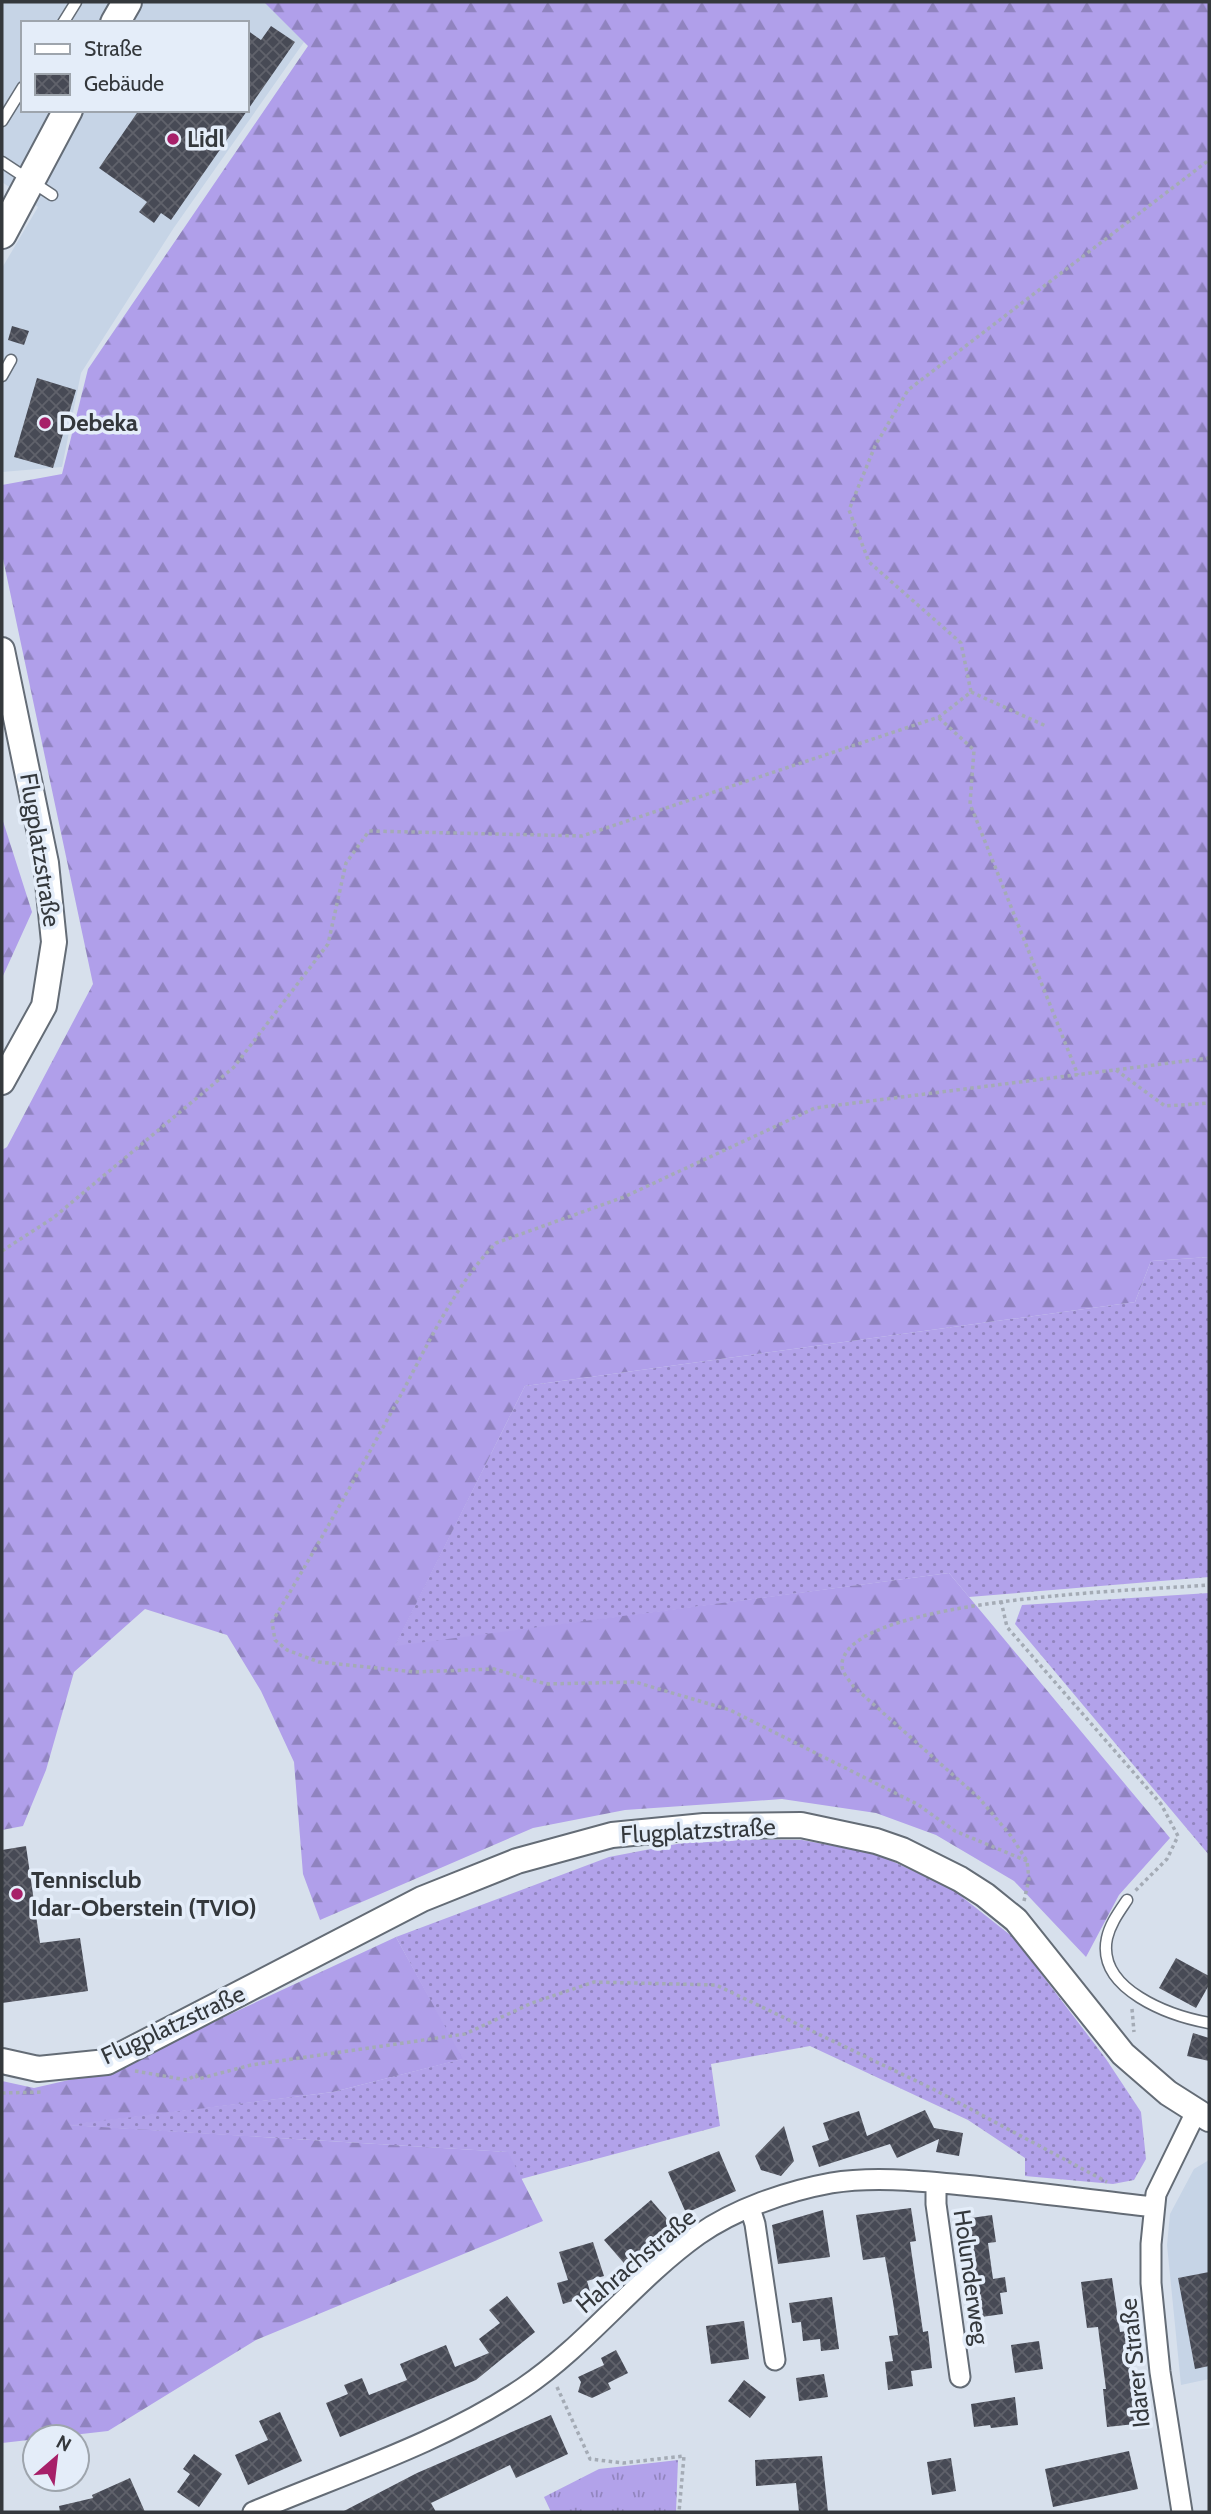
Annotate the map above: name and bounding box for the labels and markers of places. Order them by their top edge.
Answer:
place label: Lidl [187,124,225,153]
marker: Lidl [165,131,181,147]
place label: Debeka [59,408,138,437]
marker: Debeka [37,415,53,431]
place label: Tennisclub Idar-Oberstein (TVIO) [31,1865,257,1922]
marker: Tennisclub Idar-Oberstein (TVIO) [9,1886,25,1902]

